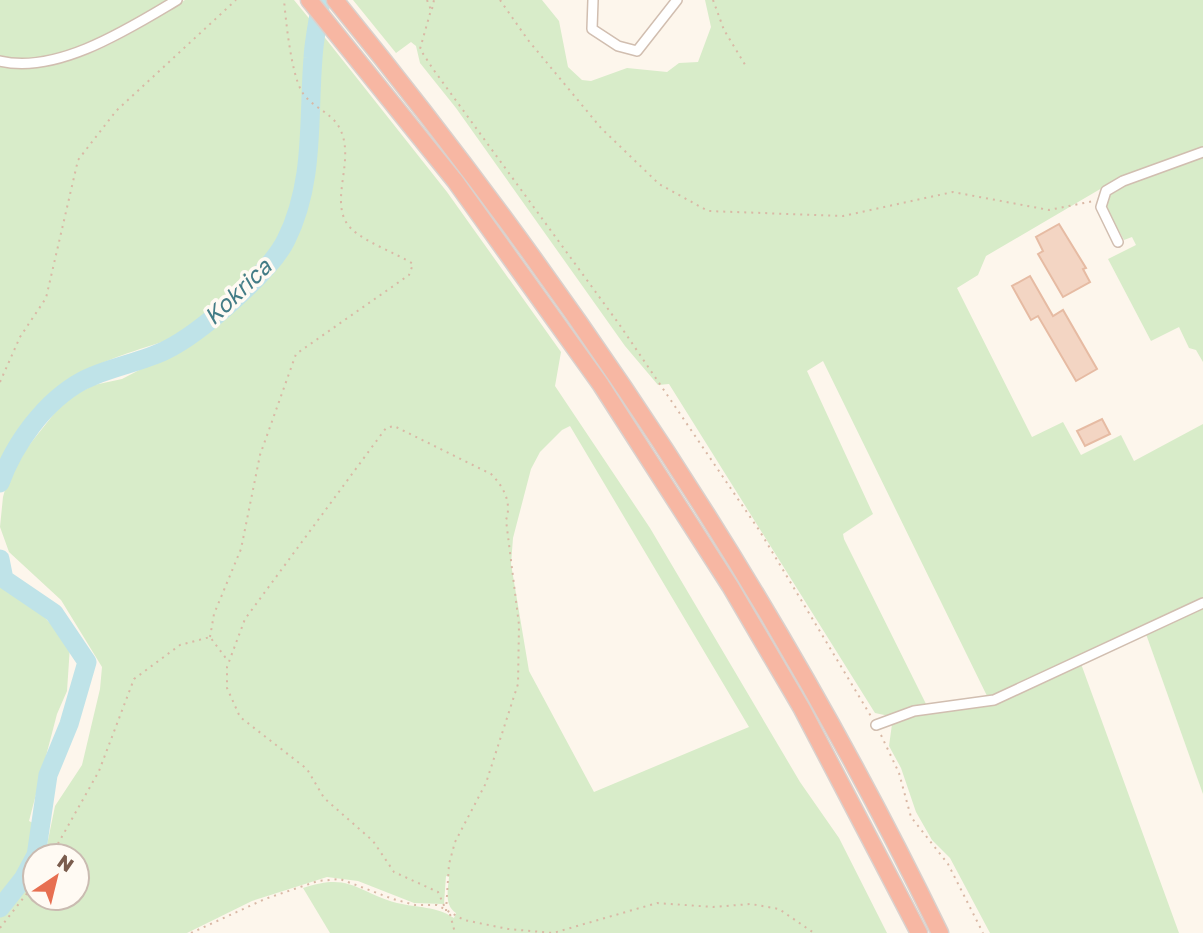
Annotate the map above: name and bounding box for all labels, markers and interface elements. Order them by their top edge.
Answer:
water label: Kokrica [197,251,277,330]
north arrow [21,842,91,912]
text: N [54,849,79,876]

